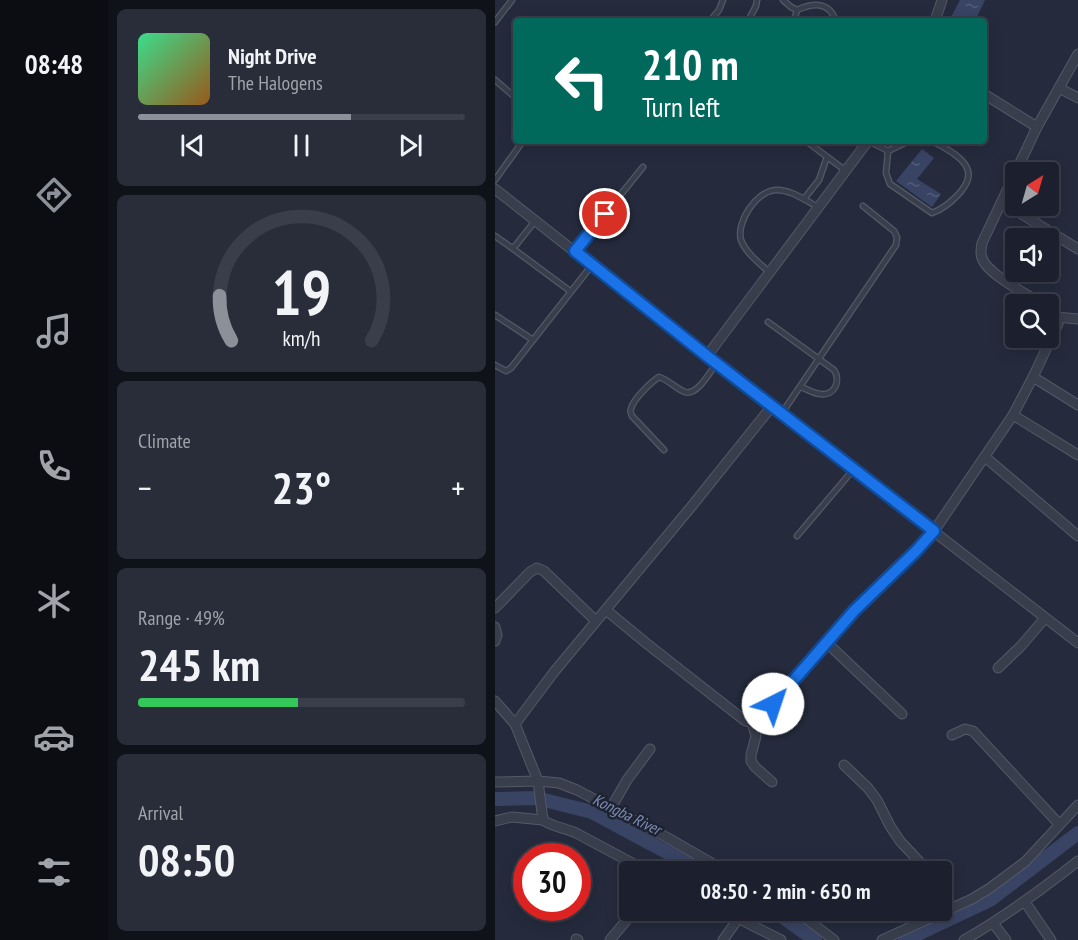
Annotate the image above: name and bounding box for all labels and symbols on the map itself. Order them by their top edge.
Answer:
north arrow [1005,162,1059,216]
pin [579,188,630,239]
position arrow [741,672,805,736]
water label: Kongba River [590,789,667,840]
speed limit sign: 30 [513,843,591,921]

